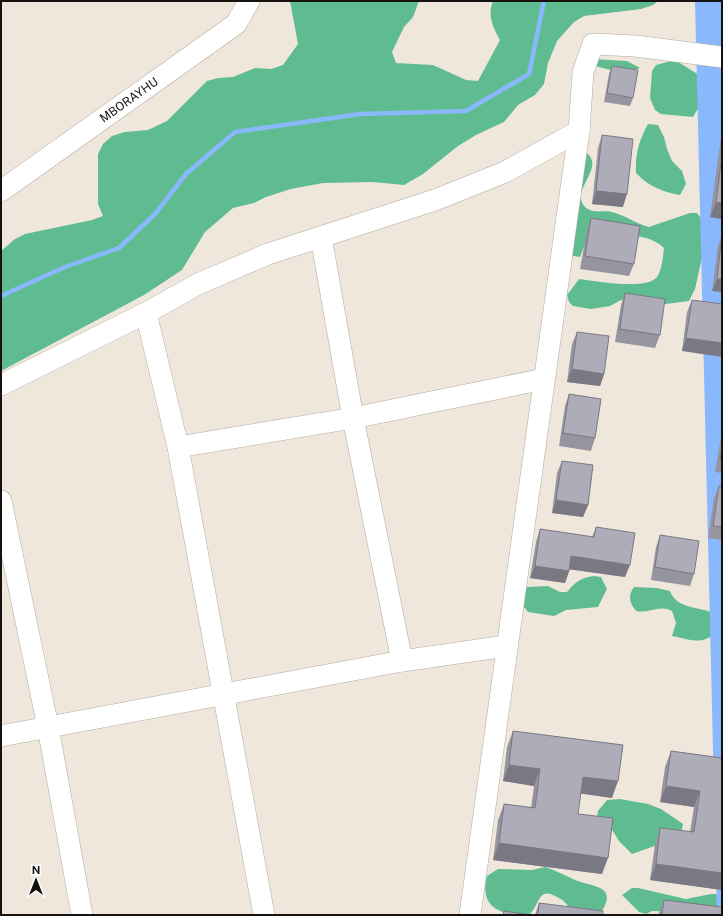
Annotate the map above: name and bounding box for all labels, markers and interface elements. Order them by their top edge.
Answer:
street label: MBORAYHU [97,75,161,125]
north arrow [16,860,56,900]
text: N [32,864,40,876]

